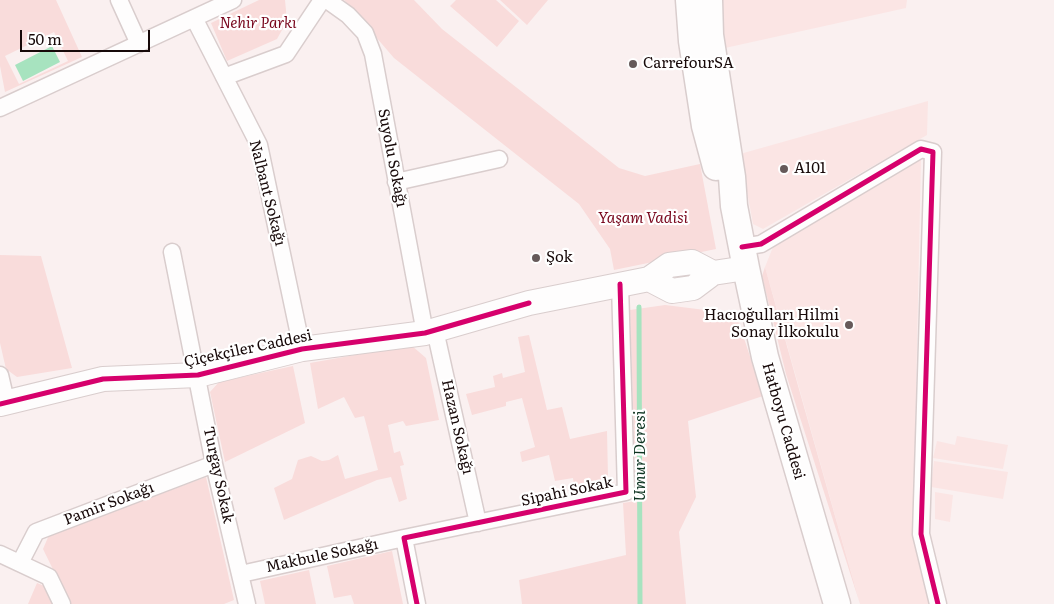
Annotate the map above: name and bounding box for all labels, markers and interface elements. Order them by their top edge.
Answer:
park label: Nehir Parkı [219,15,297,33]
scale bar [22,20,152,52]
text: 50 m [28,27,62,50]
place label: CarrefourSA [643,55,734,73]
marker: CarrefourSA [627,58,639,70]
street label: Suyolu Sokağı [374,107,410,209]
street label: Nalbant Sokağı [245,138,289,248]
place label: A101 [794,160,826,178]
marker: A101 [778,163,790,175]
park label: Yaşam Vadisi [598,210,688,228]
place label: Şok [546,249,573,267]
marker: Şok [530,252,542,264]
place label: Hacıoğulları Hilmi Sonay İlkokulu [704,307,839,342]
marker: Hacıoğulları Hilmi Sonay İlkokulu [843,319,855,331]
street label: Çiçekçiler Caddesi [182,327,314,371]
street label: Hatboyu Caddesi [758,360,808,482]
street label: Hazan Sokağı [437,378,477,476]
water label: Umur Deresi [630,410,650,502]
street label: Turgay Sokak [199,425,237,525]
street label: Sipahi Sokak [520,474,614,510]
street label: Pamir Sokağı [62,479,156,529]
street label: Makbule Sokağı [264,535,380,577]

